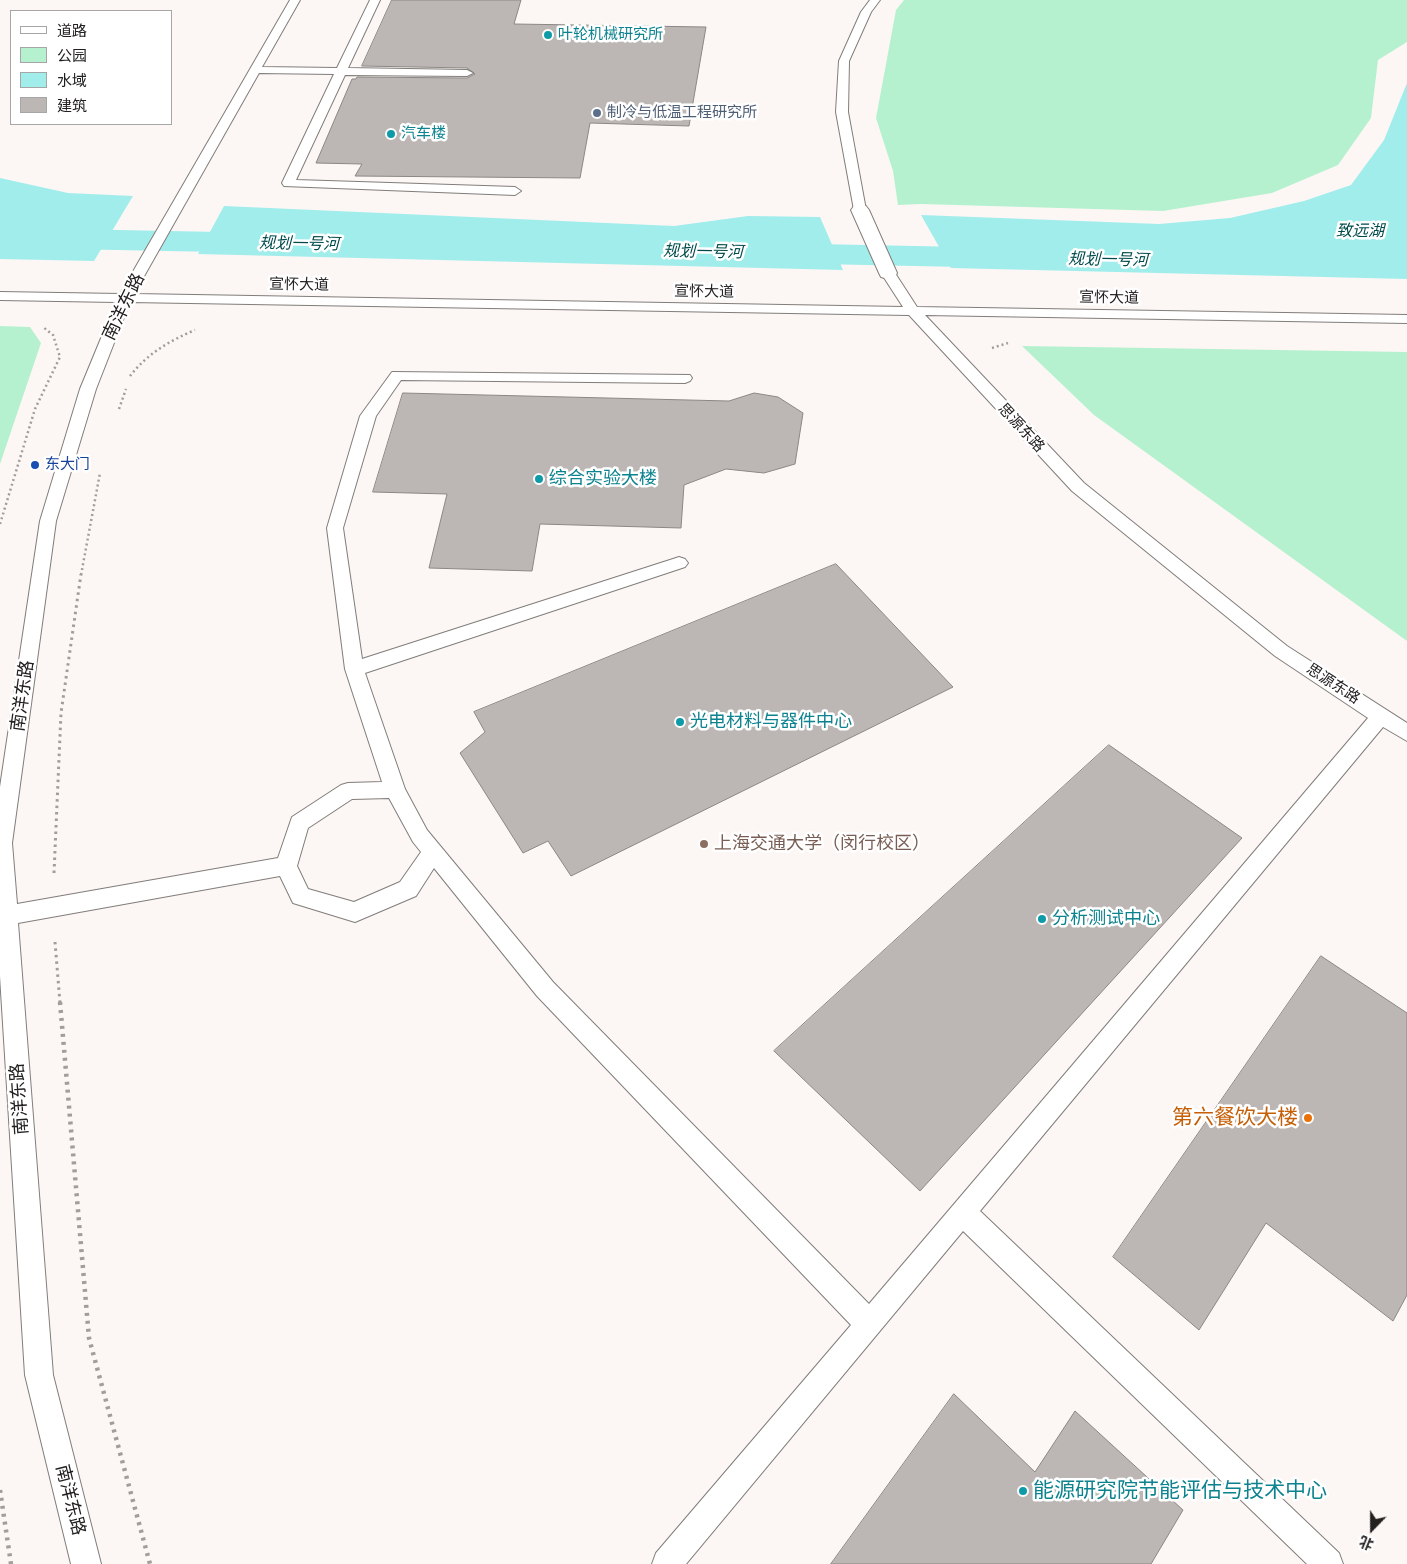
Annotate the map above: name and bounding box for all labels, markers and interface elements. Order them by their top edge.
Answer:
legend [10,10,172,125]
text: 道路 [57,20,87,40]
place label: 叶轮机械研究所 [558,26,663,44]
marker: 叶轮机械研究所 [542,29,554,41]
text: 公园 [57,45,87,65]
text: 水域 [57,70,87,90]
text: 建筑 [57,95,87,115]
place label: 制冷与低温工程研究所 [607,104,757,122]
marker: 制冷与低温工程研究所 [591,107,603,119]
place label: 汽车楼 [401,125,446,143]
marker: 汽车楼 [385,128,397,140]
water label: 致远湖 [1336,221,1384,241]
water label: 规划一号河 [259,234,339,254]
water label: 规划一号河 [663,242,743,262]
water label: 规划一号河 [1068,250,1148,270]
street label: 南洋东路 [99,270,149,344]
street label: 宣怀大道 [269,275,329,295]
street label: 宣怀大道 [674,282,734,302]
street label: 宣怀大道 [1079,288,1139,308]
street label: 思源东路 [994,400,1048,456]
place label: 东大门 [45,456,90,474]
marker: 东大门 [29,459,41,471]
place label: 综合实验大楼 [549,468,657,490]
marker: 综合实验大楼 [533,473,545,485]
street label: 南洋东路 [7,659,39,733]
street label: 思源东路 [1303,660,1363,708]
place label: 光电材料与器件中心 [690,711,852,733]
marker: 光电材料与器件中心 [674,716,686,728]
place label: 上海交通大学（闵行校区） [714,833,930,855]
marker: 上海交通大学（闵行校区） [698,838,710,850]
place label: 分析测试中心 [1052,908,1160,930]
marker: 分析测试中心 [1036,913,1048,925]
street label: 南洋东路 [7,1062,33,1136]
place label: 第六餐饮大楼 [1172,1105,1298,1131]
marker: 第六餐饮大楼 [1302,1112,1314,1124]
street label: 南洋东路 [51,1462,89,1538]
place label: 能源研究院节能评估与技术中心 [1033,1478,1327,1504]
marker: 能源研究院节能评估与技术中心 [1017,1485,1029,1497]
north arrow [1347,1504,1397,1554]
text: 北 [1356,1532,1376,1555]

